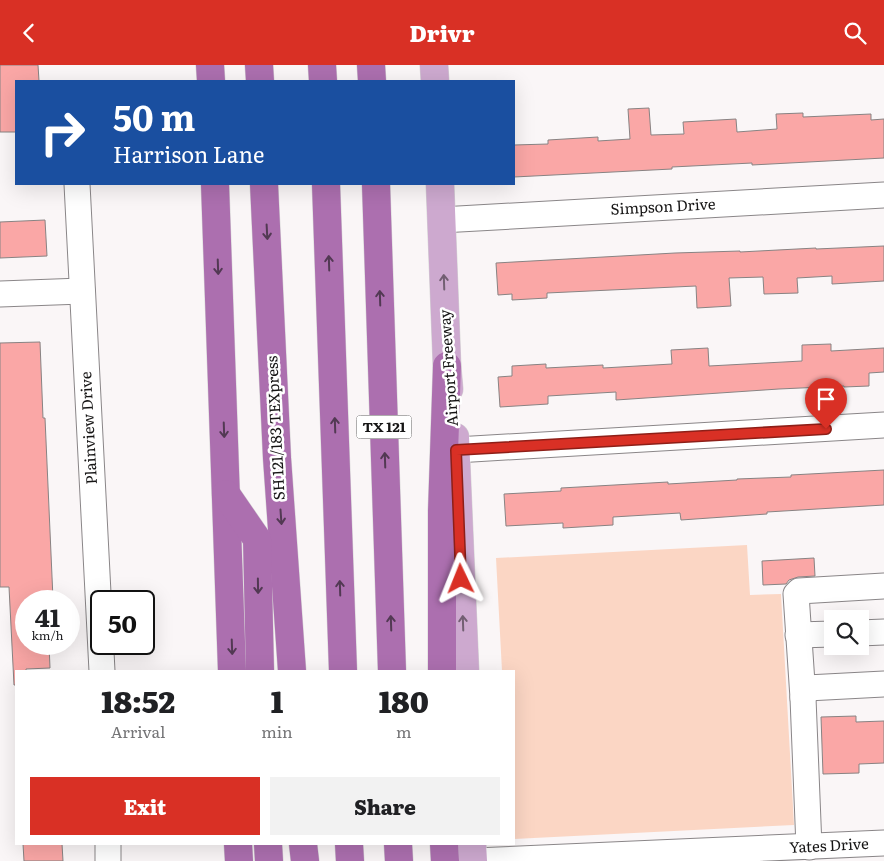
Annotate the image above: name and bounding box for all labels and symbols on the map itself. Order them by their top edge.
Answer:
street label: Simpson Drive [610,191,716,220]
one-way arrow [262,224,271,240]
one-way arrow [324,255,334,271]
one-way arrow [213,259,223,275]
one-way arrow [439,274,448,290]
one-way arrow [375,290,384,306]
street label: Airport Freeway [432,309,463,427]
street label: SH 121/183 TEXpress [259,355,290,501]
street label: Plainview Drive [73,371,102,485]
pin [805,378,847,429]
road number: TX 121 [356,416,412,439]
one-way arrow [330,417,339,433]
one-way arrow [219,422,229,438]
one-way arrow [380,452,390,468]
one-way arrow [276,509,286,525]
position arrow [434,552,486,604]
one-way arrow [253,577,263,593]
one-way arrow [336,580,345,596]
speed limit sign: 50 [90,590,155,655]
one-way arrow [386,615,395,631]
one-way arrow [458,615,468,631]
one-way arrow [227,639,236,655]
street label: Yates Drive [789,831,869,858]

